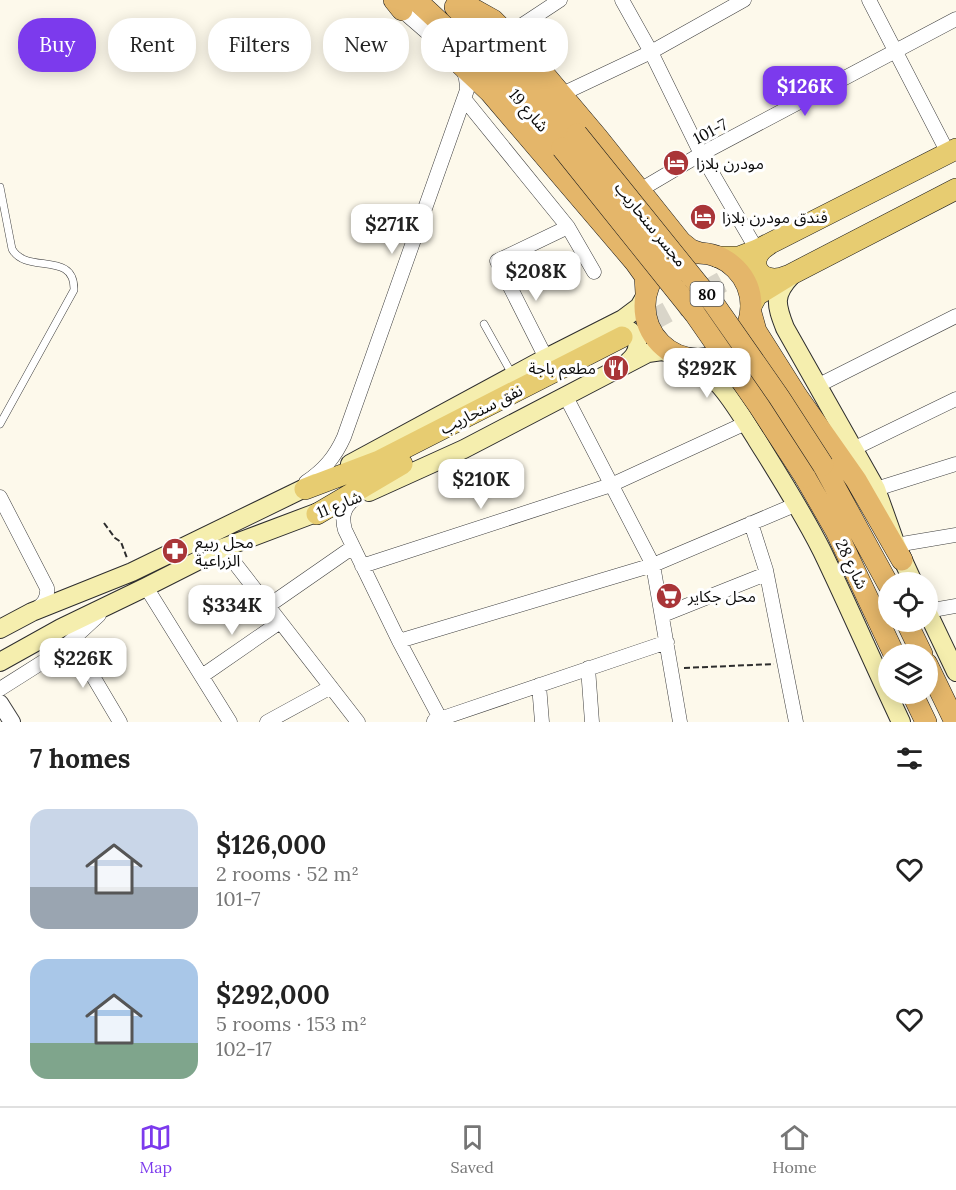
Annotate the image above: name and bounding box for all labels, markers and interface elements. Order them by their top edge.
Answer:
chip: Buy [18,18,96,72]
chip: Rent [108,18,196,72]
chip: Filters [208,18,311,72]
chip: New [323,18,409,72]
chip: Apartment [421,18,568,72]
pin: $126K [763,66,847,117]
text: $126K [777,73,833,98]
street label: شارع 19 [503,84,553,138]
street label: 101-7 [690,114,731,148]
hotel icon: مودرن بلازا [661,148,691,178]
place label: مودرن بلازا [696,153,764,173]
street label: مجسر سنحاريب [611,178,691,270]
hotel icon: فندق مودرن بلازا [688,202,718,232]
pin: $271K [350,204,434,255]
place label: فندق مودرن بلازا [722,207,828,227]
text: $271K [365,211,419,236]
pin: $208K [494,251,578,302]
text: $208K [506,258,566,283]
road number: 80 [690,282,724,306]
pin: $292K [665,348,749,399]
restaurant icon: مطعم باجة [601,353,631,383]
text: $292K [678,355,736,380]
place label: مطعم باجة [529,358,596,381]
street label: نفق سنحاريب [436,380,526,439]
pin: $210K [439,459,523,510]
text: $210K [452,466,510,491]
street label: شارع 11 [313,486,366,525]
place label: محل ربيع الزراعية [195,532,254,570]
pharmacy icon: محل ربيع الزراعية [160,536,190,566]
street label: شارع 28 [829,536,873,594]
map controls [878,572,938,704]
button: locate [878,572,938,632]
supermarket icon: محل جكاير [654,581,684,611]
pin: $334K [190,585,274,636]
place label: محل جكاير [687,586,756,606]
text: $334K [202,592,262,617]
pin: $226K [41,638,125,689]
button: layers [878,644,938,704]
text: $226K [54,645,112,670]
text: 7 homes [30,742,130,775]
icon: filters [893,742,926,775]
text: $126,000 [216,828,326,861]
icon: home [78,833,150,905]
icon: heart [893,853,926,886]
text: 2 rooms · 52 m² [216,861,359,886]
text: 101-7 [216,886,261,911]
text: $292,000 [216,978,330,1011]
icon: home [78,983,150,1055]
icon: heart [893,1003,926,1036]
text: 5 rooms · 153 m² [216,1011,367,1036]
text: 102-17 [216,1036,272,1061]
tab: Map [139,1121,172,1177]
tab: Saved [451,1121,494,1177]
tab: Home [772,1121,817,1177]

